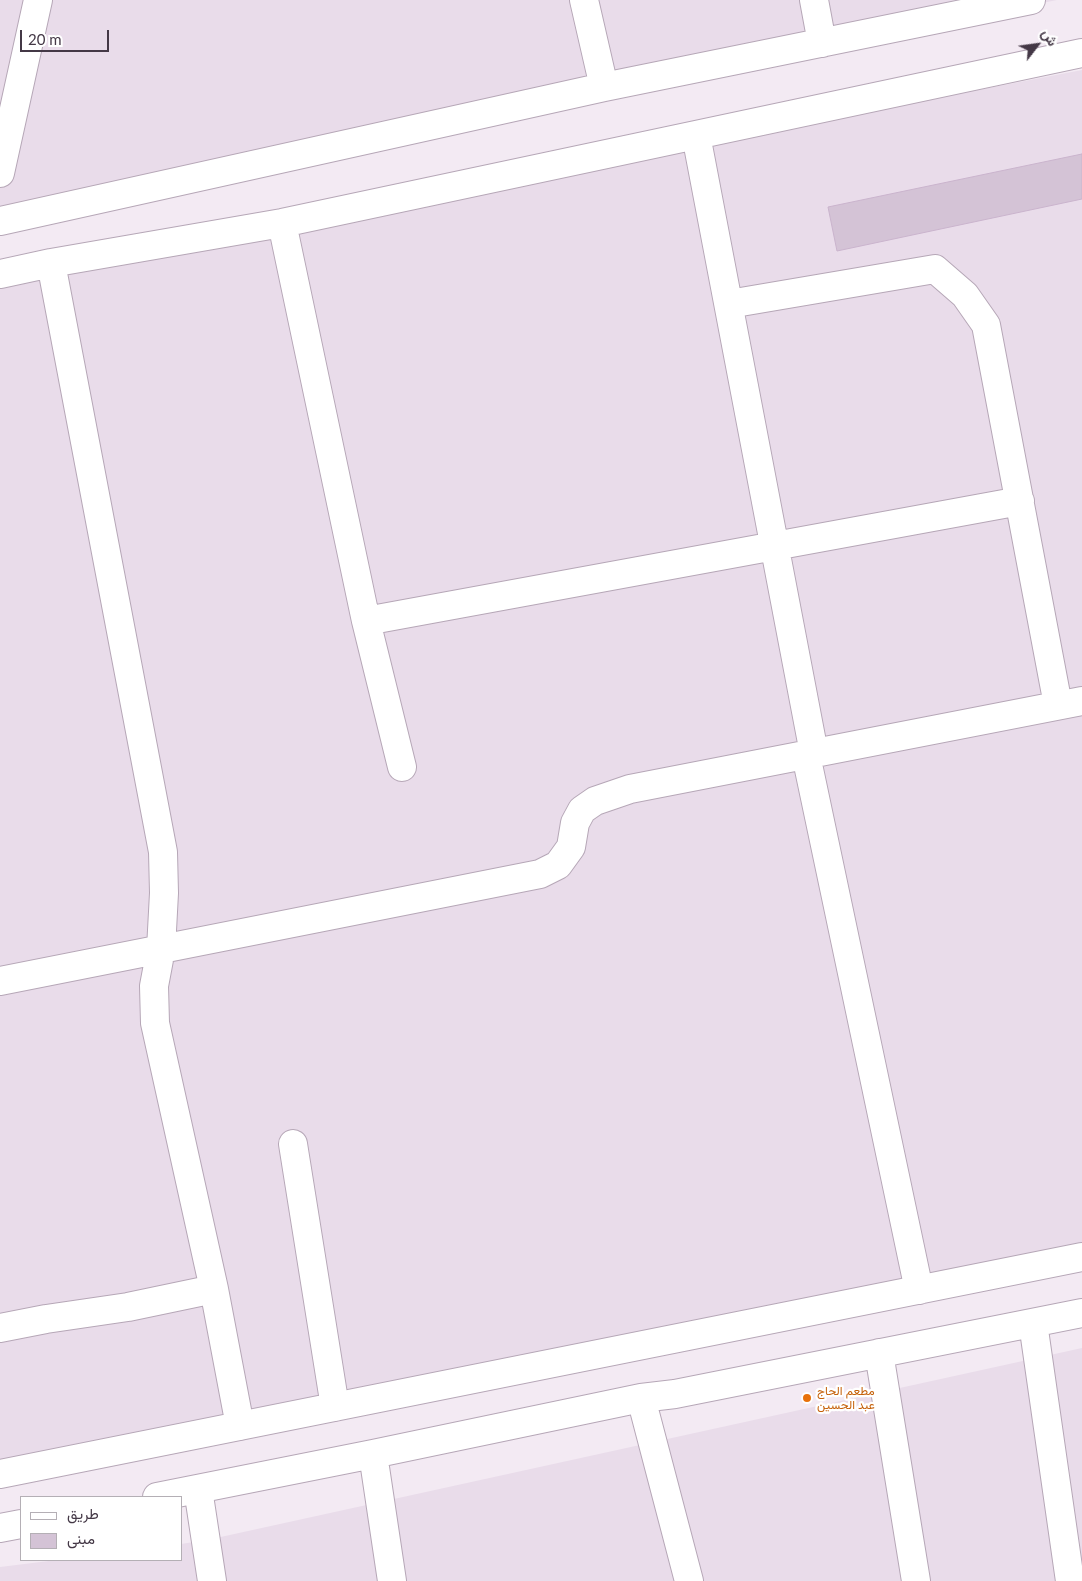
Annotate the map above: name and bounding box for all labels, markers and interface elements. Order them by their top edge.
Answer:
scale bar [22,20,111,52]
north arrow [1012,20,1062,70]
text: ش [1039,26,1062,49]
text: 20 m [28,30,62,48]
place label: مطعم الحاج عبد الحسين [817,1384,875,1412]
marker: مطعم الحاج عبد الحسين [801,1392,813,1404]
legend [20,1496,182,1561]
text: طريق [67,1504,99,1522]
text: مبنى [67,1529,95,1547]

